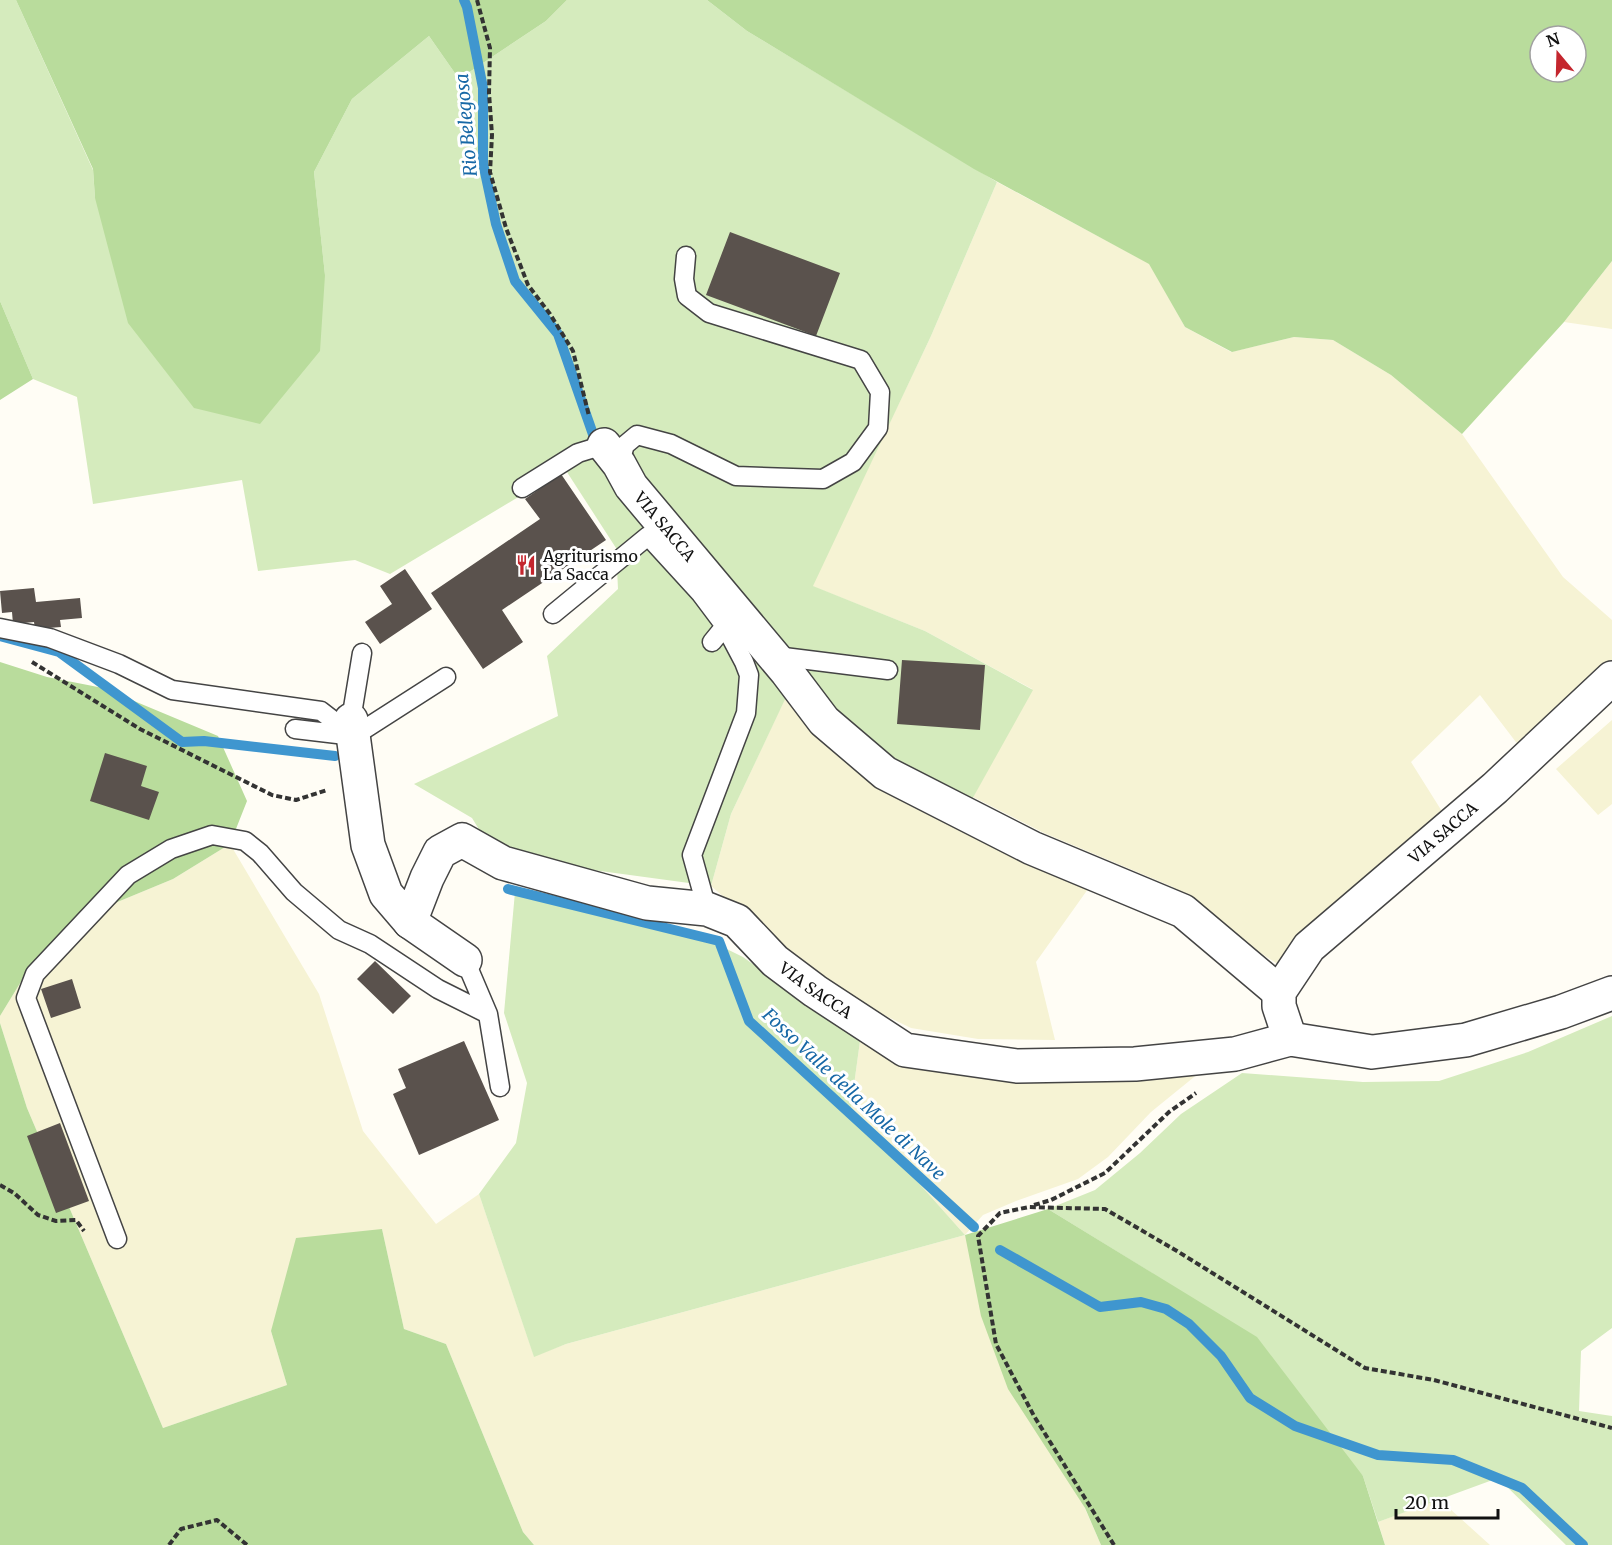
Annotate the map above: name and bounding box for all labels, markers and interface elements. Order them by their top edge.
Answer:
north arrow [1528,24,1588,84]
text: N [1544,28,1563,51]
water label: Rio Belegosa [450,72,482,178]
street label: VIA SACCA [629,487,700,566]
place label: Agriturismo La Sacca [542,546,638,584]
restaurant icon: Agriturismo La Sacca [514,553,538,577]
street label: VIA SACCA [1404,797,1482,868]
street label: VIA SACCA [775,957,857,1023]
water label: Fosso Valle della Mole di Nave [757,1002,950,1185]
scale bar [1396,1482,1498,1520]
text: 20 m [1405,1491,1449,1514]

